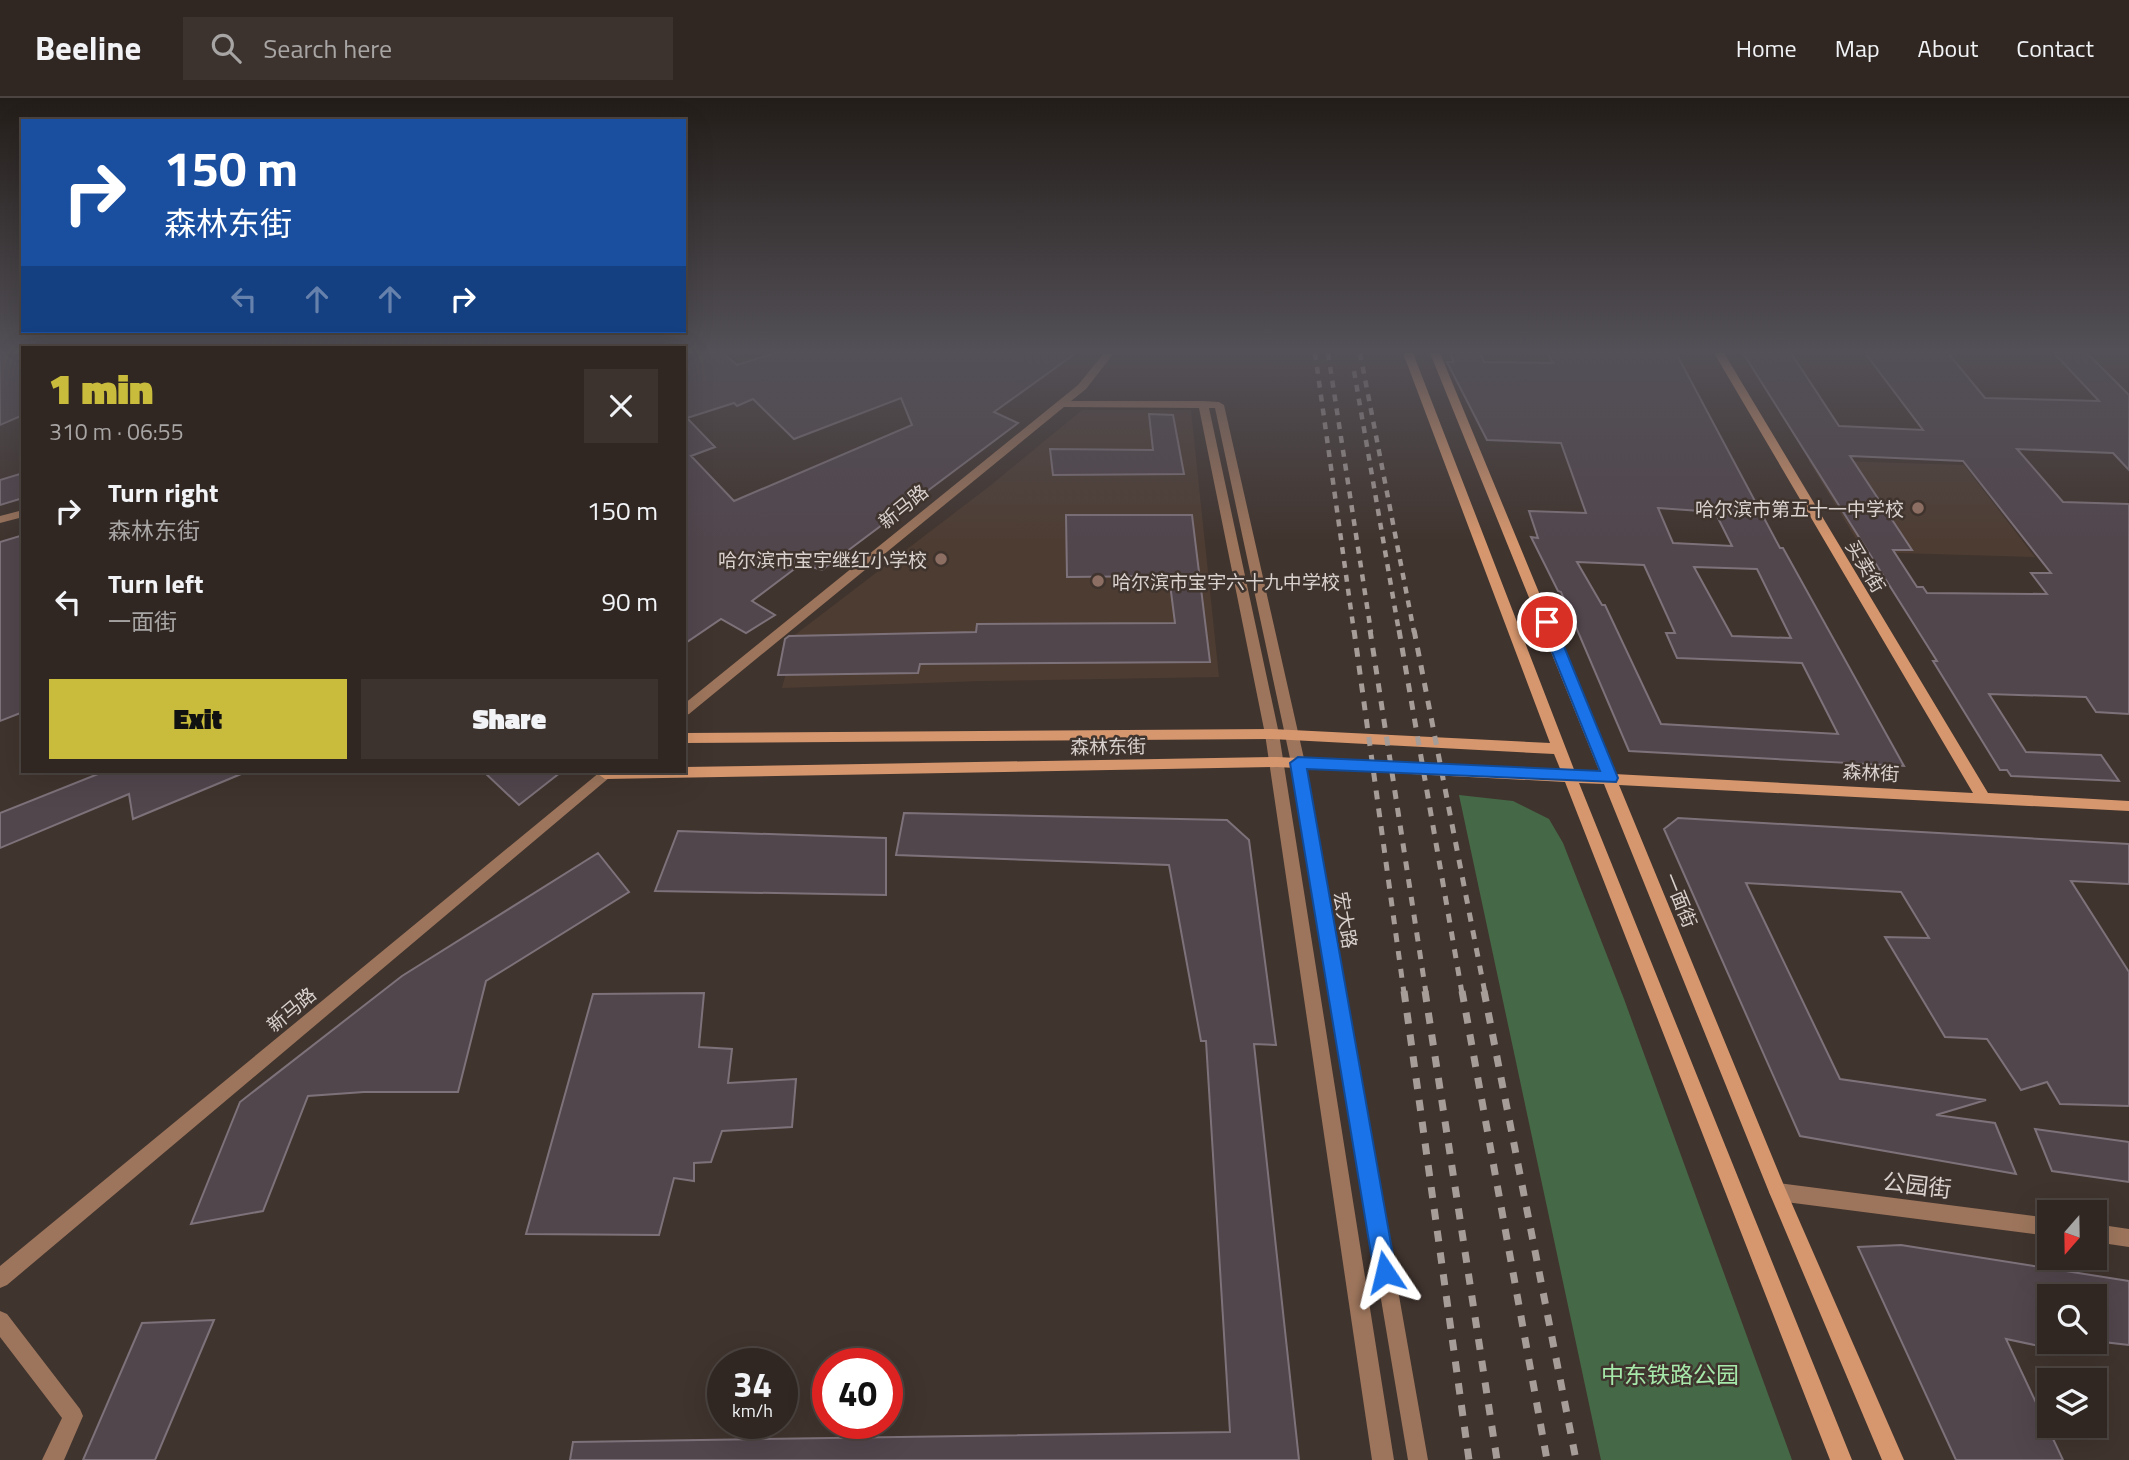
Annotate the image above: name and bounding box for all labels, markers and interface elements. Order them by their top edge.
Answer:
search box [183,17,673,80]
text: Beeline [35,23,141,73]
icon: search [207,29,245,67]
text: Search here [263,29,392,68]
text: Home [1736,30,1797,66]
text: Map [1835,30,1880,66]
text: About [1918,30,1978,66]
text: Contact [2016,30,2094,66]
text: 150 m [164,130,298,205]
icon: right [49,147,140,238]
text: 森林东街 [164,199,292,247]
icon: left [225,280,263,318]
icon: ahead [298,280,336,318]
icon: ahead [371,280,409,318]
icon: right [444,280,482,318]
text: 1 min [49,356,153,420]
button: close [584,369,658,443]
text: 310 m · 06:55 [49,414,184,449]
text: Turn right [108,473,219,512]
street label: 新马路 [872,477,934,535]
text: 150 m [587,491,658,530]
icon: right [49,492,87,530]
place label: 哈尔滨市第五十一中学校 [1695,494,1904,523]
marker: 哈尔滨市第五十一中学校 [1910,500,1926,516]
text: 森林东街 [108,513,200,548]
street label: 买卖街 [1839,534,1893,598]
place label: 哈尔滨市宝宇继红小学校 [718,545,927,574]
marker: 哈尔滨市宝宇继红小学校 [933,551,949,567]
text: Turn left [108,564,203,603]
place label: 哈尔滨市宝宇六十九中学校 [1112,567,1340,596]
marker: 哈尔滨市宝宇六十九中学校 [1090,573,1106,589]
text: 90 m [601,582,658,621]
icon: left [49,583,87,621]
pin [1517,592,1577,652]
icon: arrive [1528,603,1566,641]
text: 一面街 [108,604,177,639]
button: Exit [49,679,347,759]
button: Share [361,679,658,759]
street label: 森林东街 [1070,731,1146,761]
street label: 森林街 [1842,756,1900,788]
street label: 一面街 [1657,868,1705,932]
street label: 宏大路 [1327,889,1365,951]
street label: 新马路 [260,980,322,1038]
street label: 公园街 [1881,1163,1953,1207]
north arrow [2037,1200,2107,1270]
map controls [2037,1200,2107,1438]
position arrow [1348,1235,1422,1309]
button: search [2037,1284,2107,1354]
speed limit sign: 40 [812,1348,903,1439]
text: 34 [733,1357,772,1411]
park label: 中东铁路公园 [1601,1357,1739,1392]
button: layers [2037,1368,2107,1438]
text: km/h [732,1397,773,1424]

